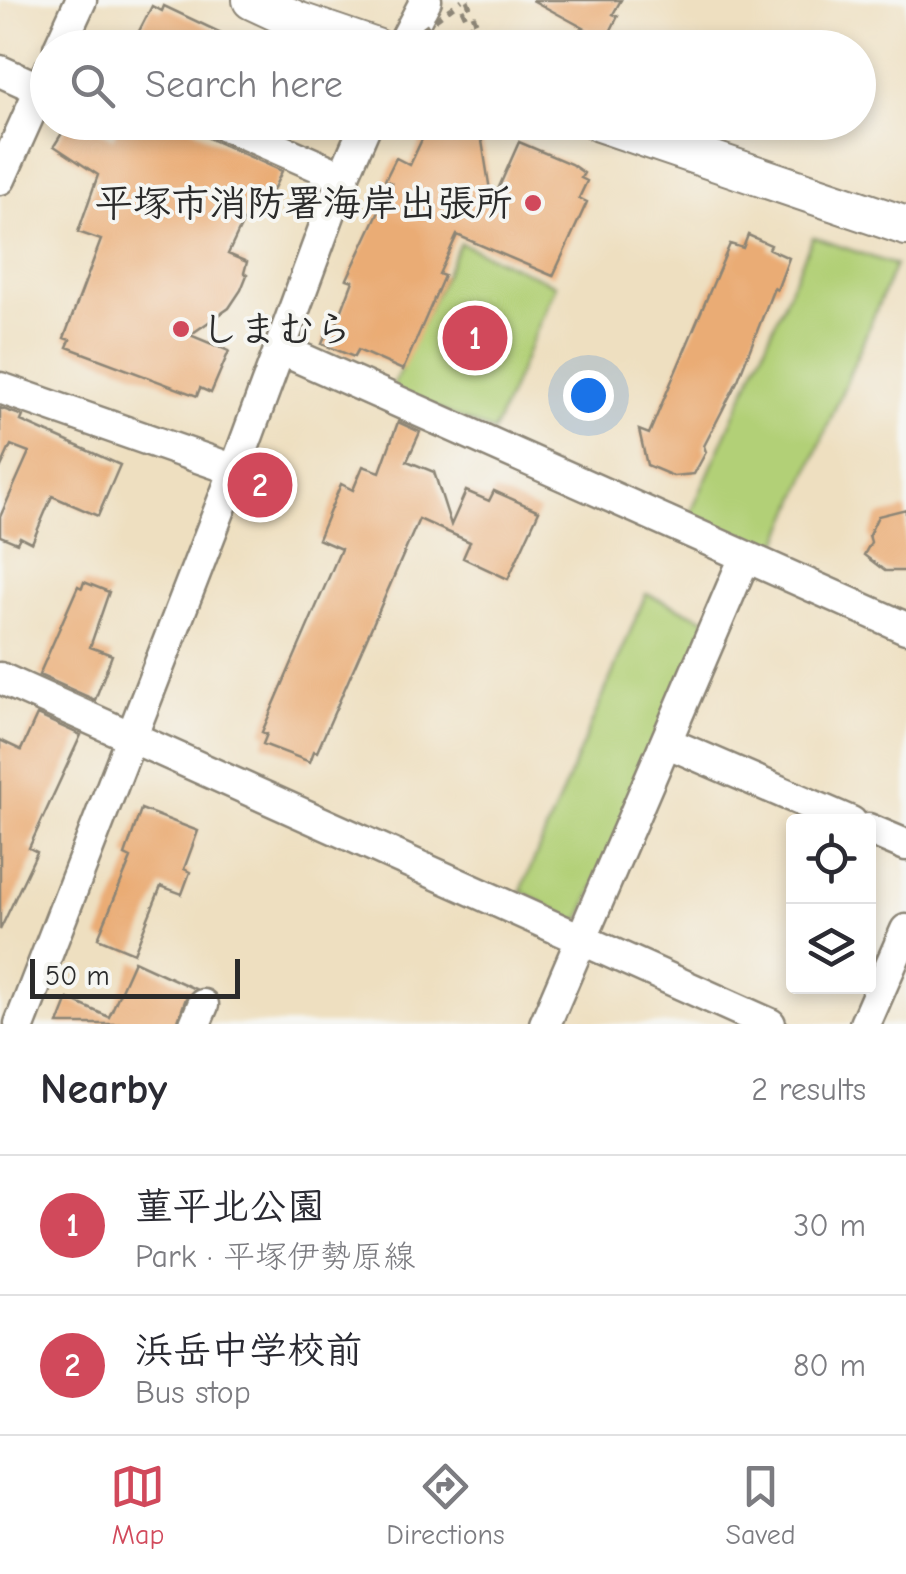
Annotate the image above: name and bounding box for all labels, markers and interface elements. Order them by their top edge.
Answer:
search box [30,30,876,140]
icon: search [65,58,120,113]
text: Search here [145,63,343,107]
place label: 平塚市消防署海岸出張所 [95,182,513,226]
marker: 平塚市消防署海岸出張所 [522,192,544,214]
pin: 1 [442,300,508,376]
place label: しまむら [201,308,353,352]
marker: しまむら [170,318,192,340]
your location [563,370,614,421]
pin: 2 [228,448,292,522]
map controls [786,814,876,994]
button: locate [786,814,876,904]
button: layers [786,904,876,994]
scale bar [30,954,240,998]
text: 50 m [45,960,110,992]
text: Nearby [40,1065,167,1114]
text: 2 results [751,1071,866,1108]
text: 菫平北公園 [135,1185,325,1229]
text: 1 [66,1207,79,1244]
text: 30 m [793,1207,866,1244]
text: Park · 平塚伊勢原線 [135,1238,415,1275]
text: 浜岳中学校前 [135,1329,363,1373]
text: 2 [65,1347,80,1384]
text: 80 m [793,1347,866,1384]
text: Bus stop [135,1374,251,1411]
tab: Map [110,1459,165,1551]
tab: Directions [386,1459,505,1551]
tab: Saved [726,1459,796,1551]

